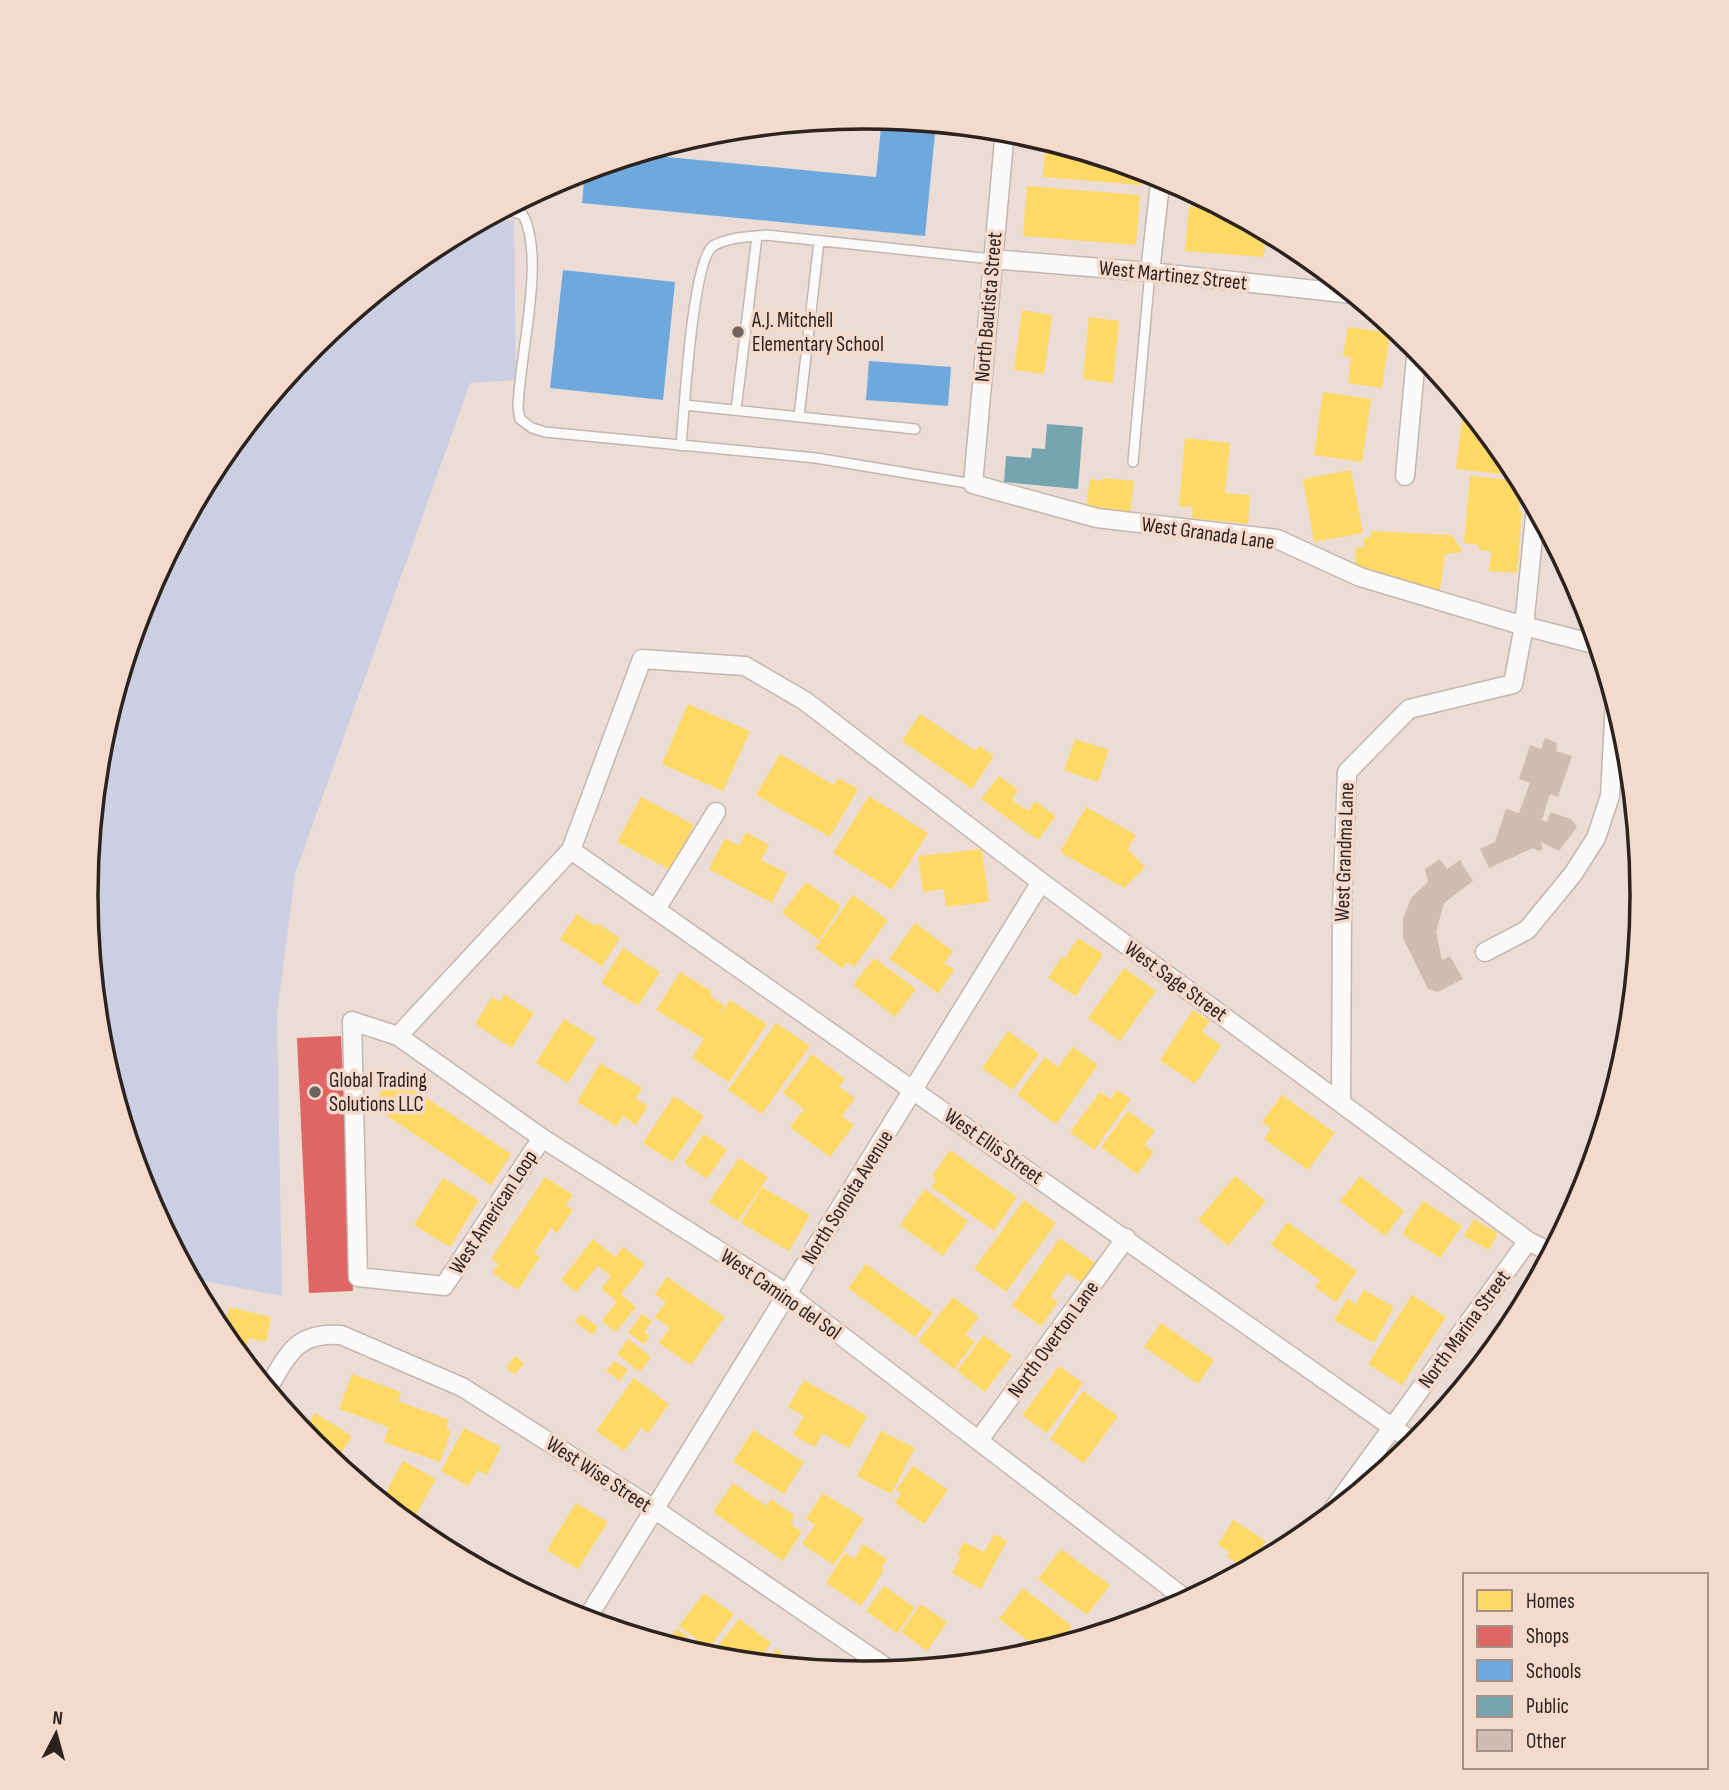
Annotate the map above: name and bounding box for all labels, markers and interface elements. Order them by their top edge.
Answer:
street label: North Bautista Street [969,231,1008,383]
street label: West Martinez Street [1098,255,1248,296]
place label: A.J. Mitchell Elementary School [751,308,884,357]
marker: A.J. Mitchell Elementary School [730,324,746,340]
street label: West Granada Lane [1140,512,1276,555]
street label: West Grandma Lane [1330,782,1359,922]
street label: West Sage Street [1120,936,1232,1027]
place label: Global Trading Solutions LLC [329,1068,427,1117]
marker: Global Trading Solutions LLC [307,1084,323,1100]
street label: West Ellis Street [939,1103,1048,1190]
street label: North Sonoita Avenue [796,1126,899,1269]
street label: West American Loop [444,1146,543,1279]
street label: West Camino del Sol [716,1244,846,1345]
street label: North Marina Street [1413,1265,1516,1393]
street label: North Overton Lane [1003,1276,1104,1402]
street label: West Wise Street [541,1431,656,1518]
legend [1463,1573,1708,1769]
text: Homes [1526,1589,1575,1614]
text: Shops [1526,1624,1569,1649]
text: Schools [1526,1659,1581,1684]
text: Public [1526,1694,1569,1719]
north arrow [21,1699,91,1769]
text: N [51,1707,64,1731]
text: Other [1526,1729,1566,1754]

